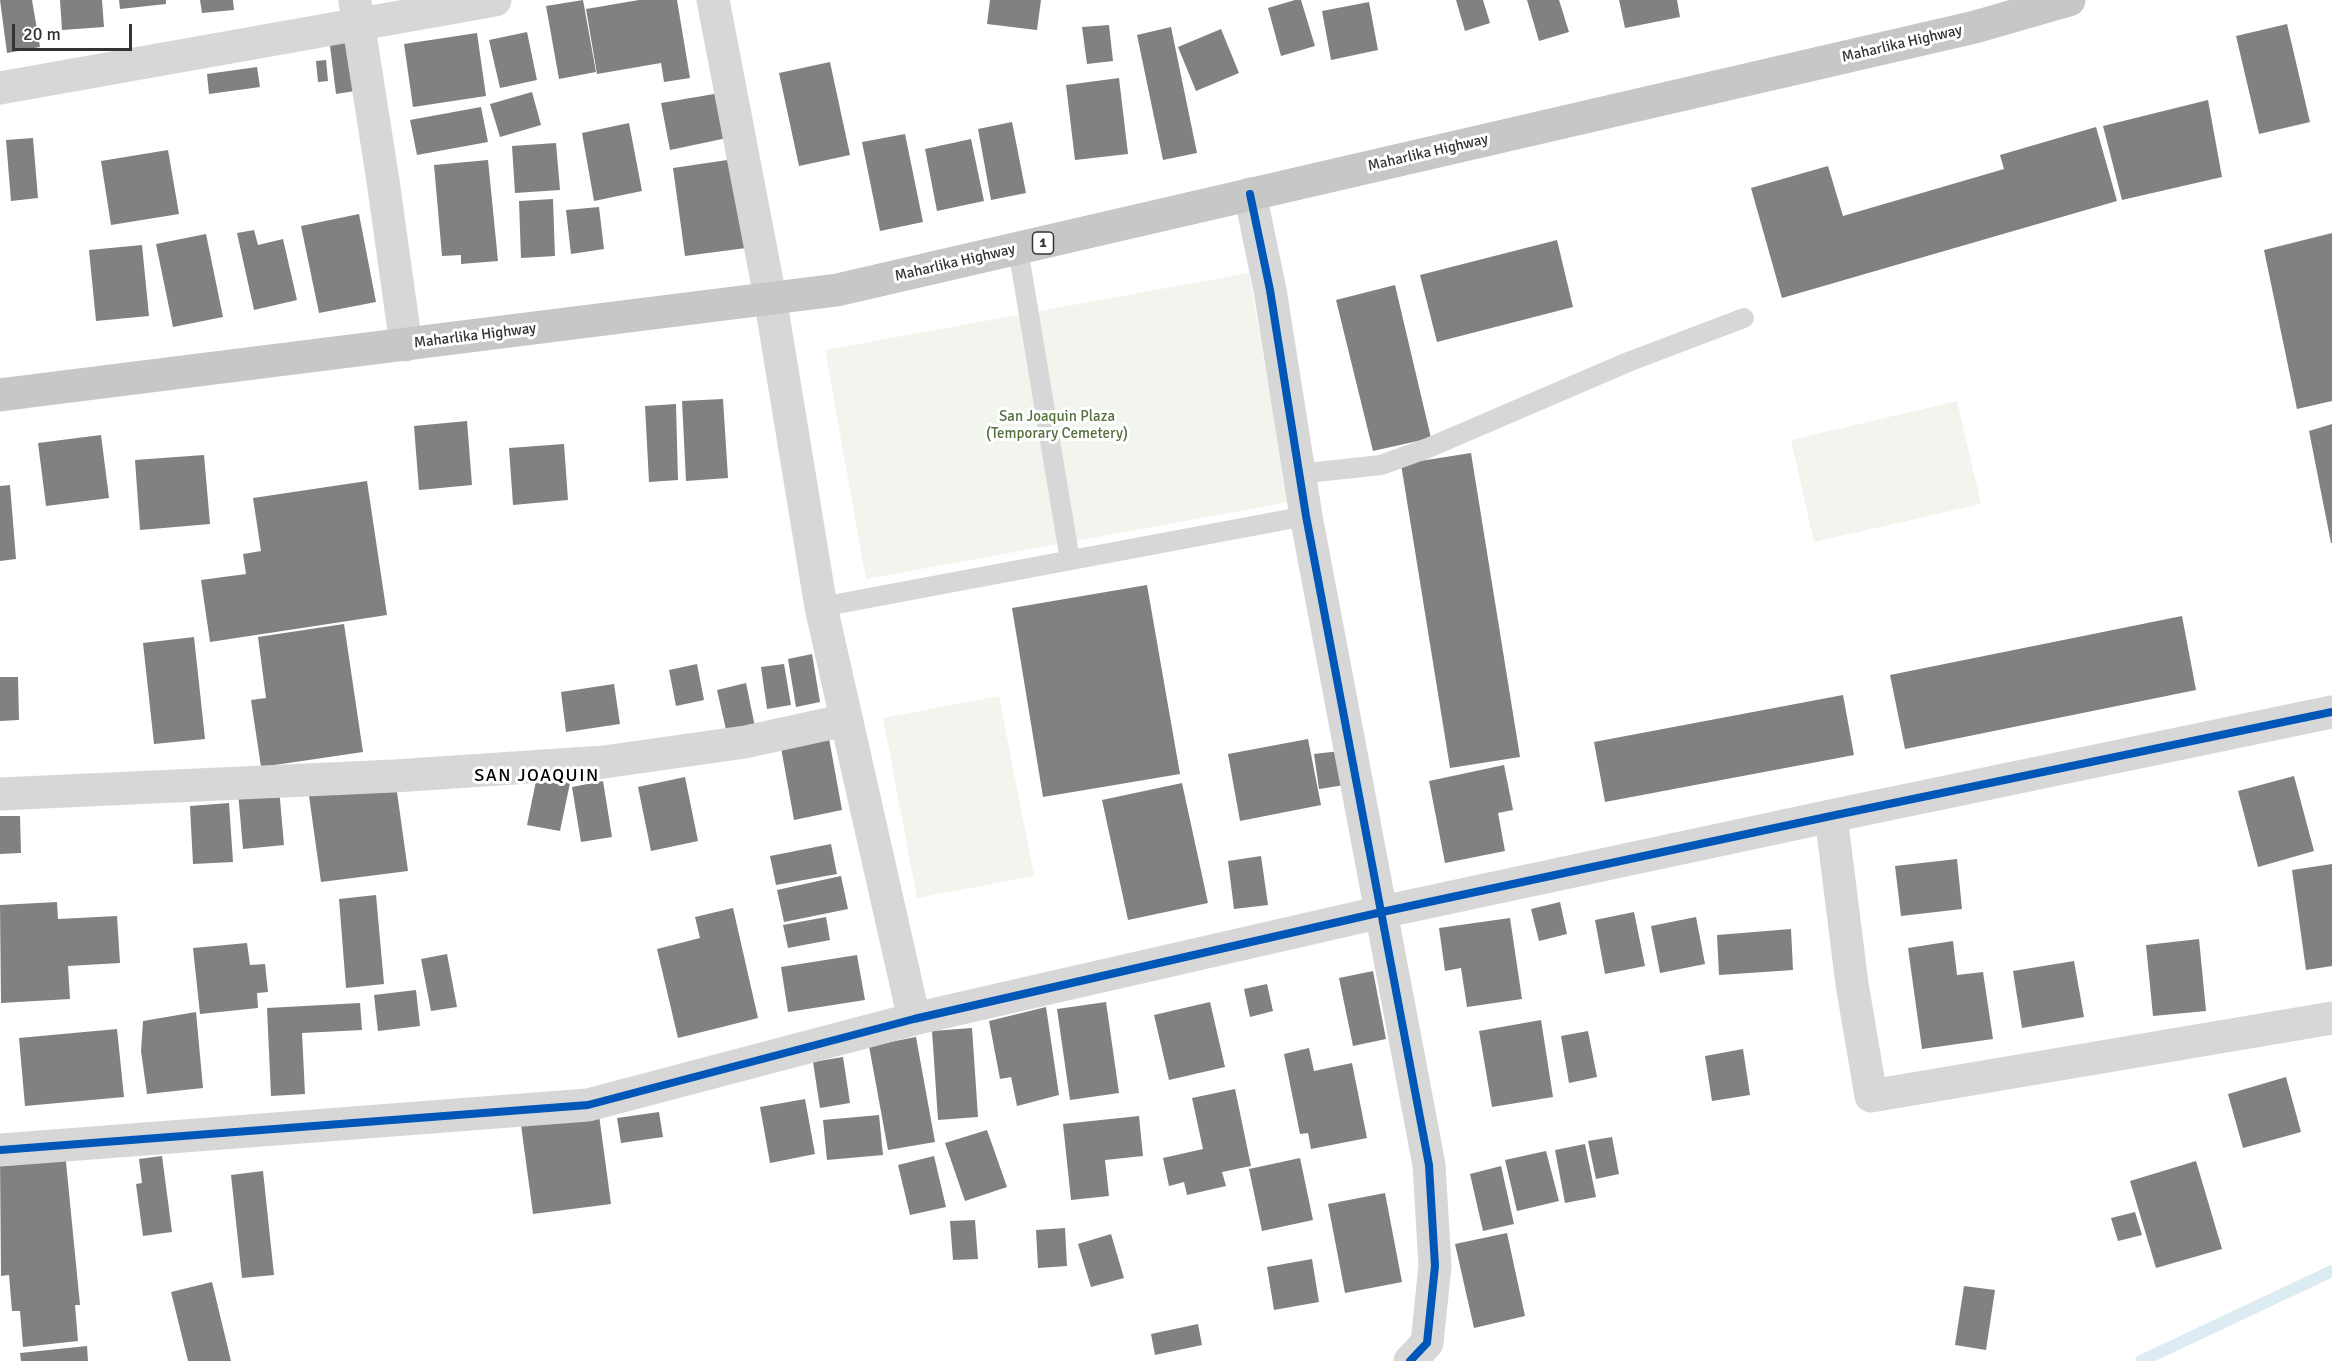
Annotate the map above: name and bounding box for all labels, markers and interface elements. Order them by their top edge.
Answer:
scale bar [15,12,135,50]
street label: Maharlika Highway [1840,21,1964,67]
text: 20 m [23,23,61,45]
street label: Maharlika Highway [1366,130,1490,176]
road number: 1 [1032,232,1054,254]
street label: Maharlika Highway [893,240,1017,286]
street label: Maharlika Highway [413,320,537,352]
park label: San Joaquin Plaza (Temporary Cemetery) [986,408,1128,443]
district label: SAN JOAQUIN [474,765,600,787]

